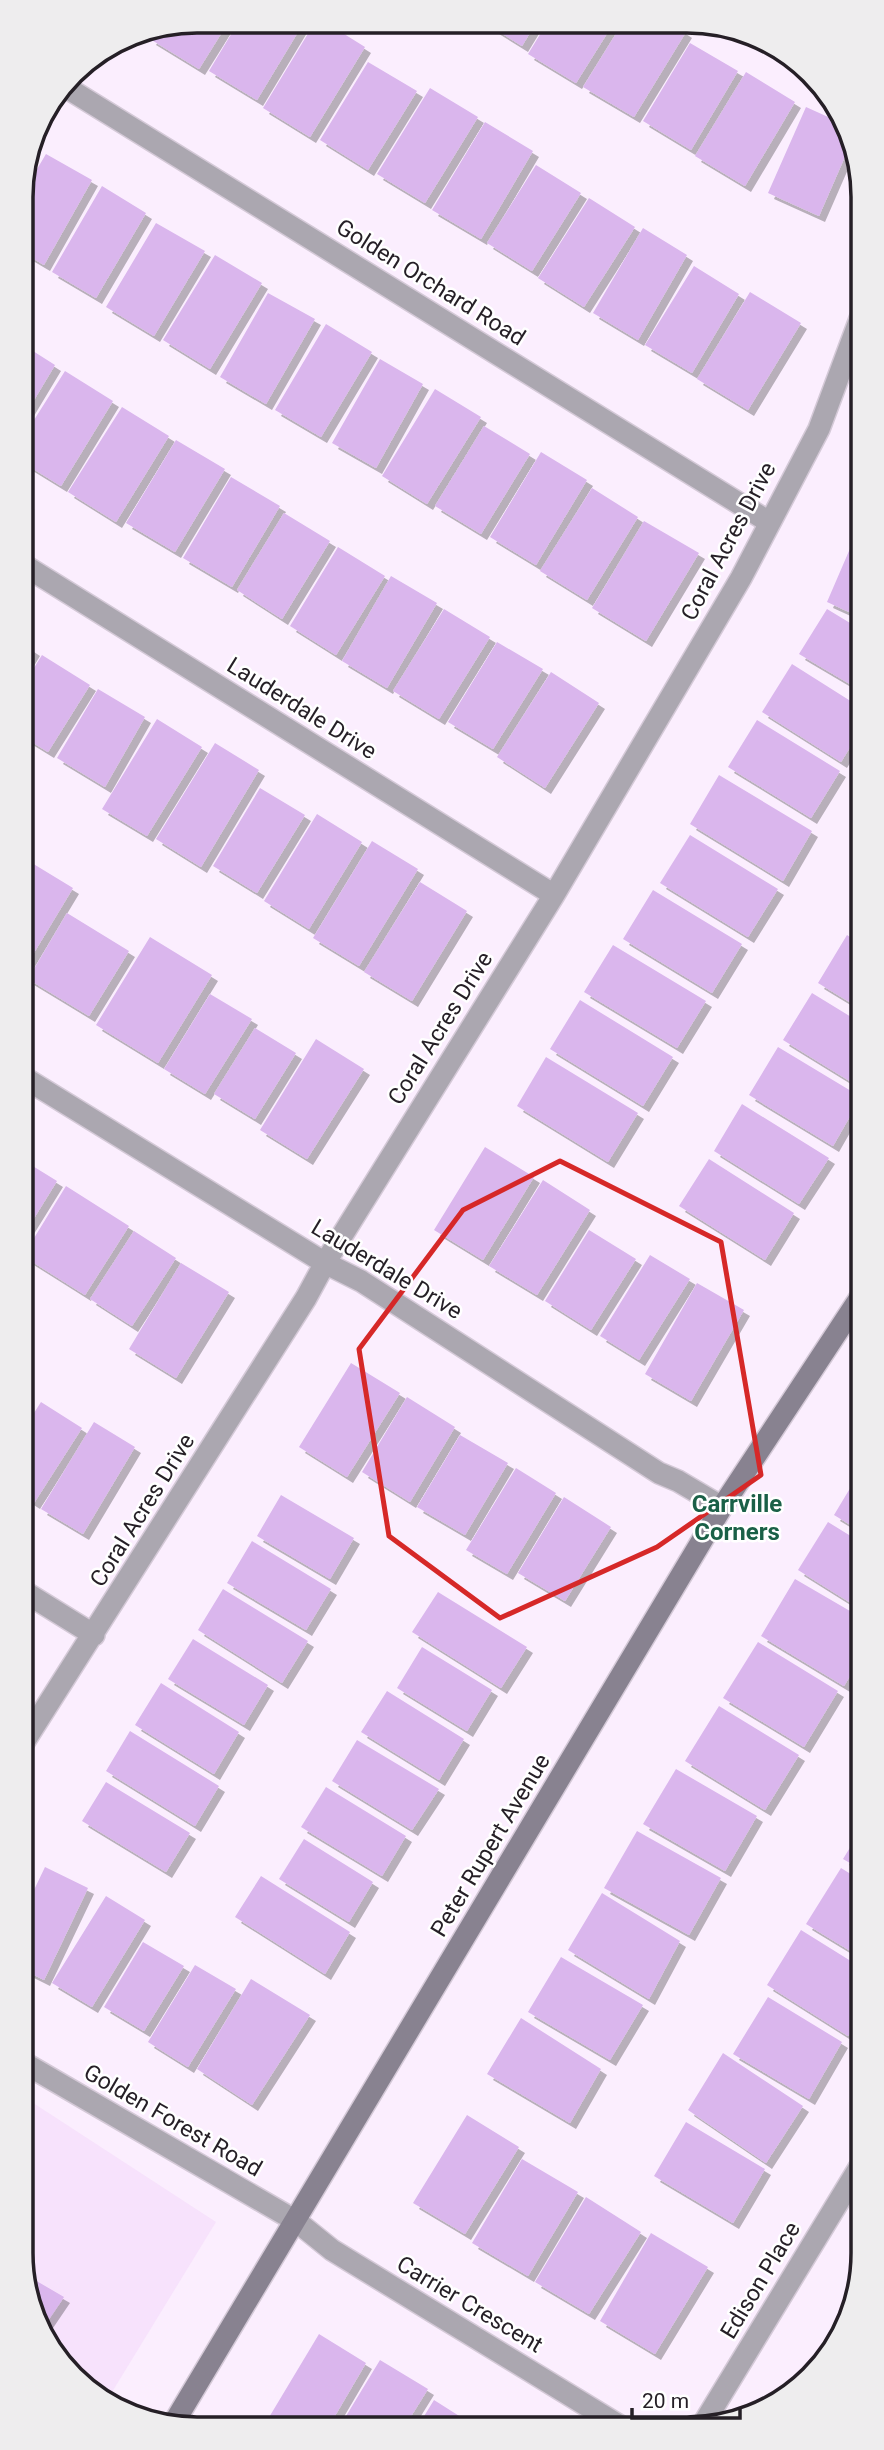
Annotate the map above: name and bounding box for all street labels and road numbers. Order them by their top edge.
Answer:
street label: Golden Orchard Road [331,213,530,352]
street label: Coral Acres Drive [675,458,782,625]
street label: Lauderdale Drive [222,652,381,765]
street label: Coral Acres Drive [383,947,498,1110]
street label: Lauderdale Drive [307,1214,467,1325]
street label: Coral Acres Drive [85,1429,200,1592]
street label: Peter Rupert Avenue [425,1749,556,1942]
street label: Golden Forest Road [79,2058,267,2182]
street label: Edison Place [715,2217,806,2344]
street label: Carrier Crescent [392,2250,548,2359]

